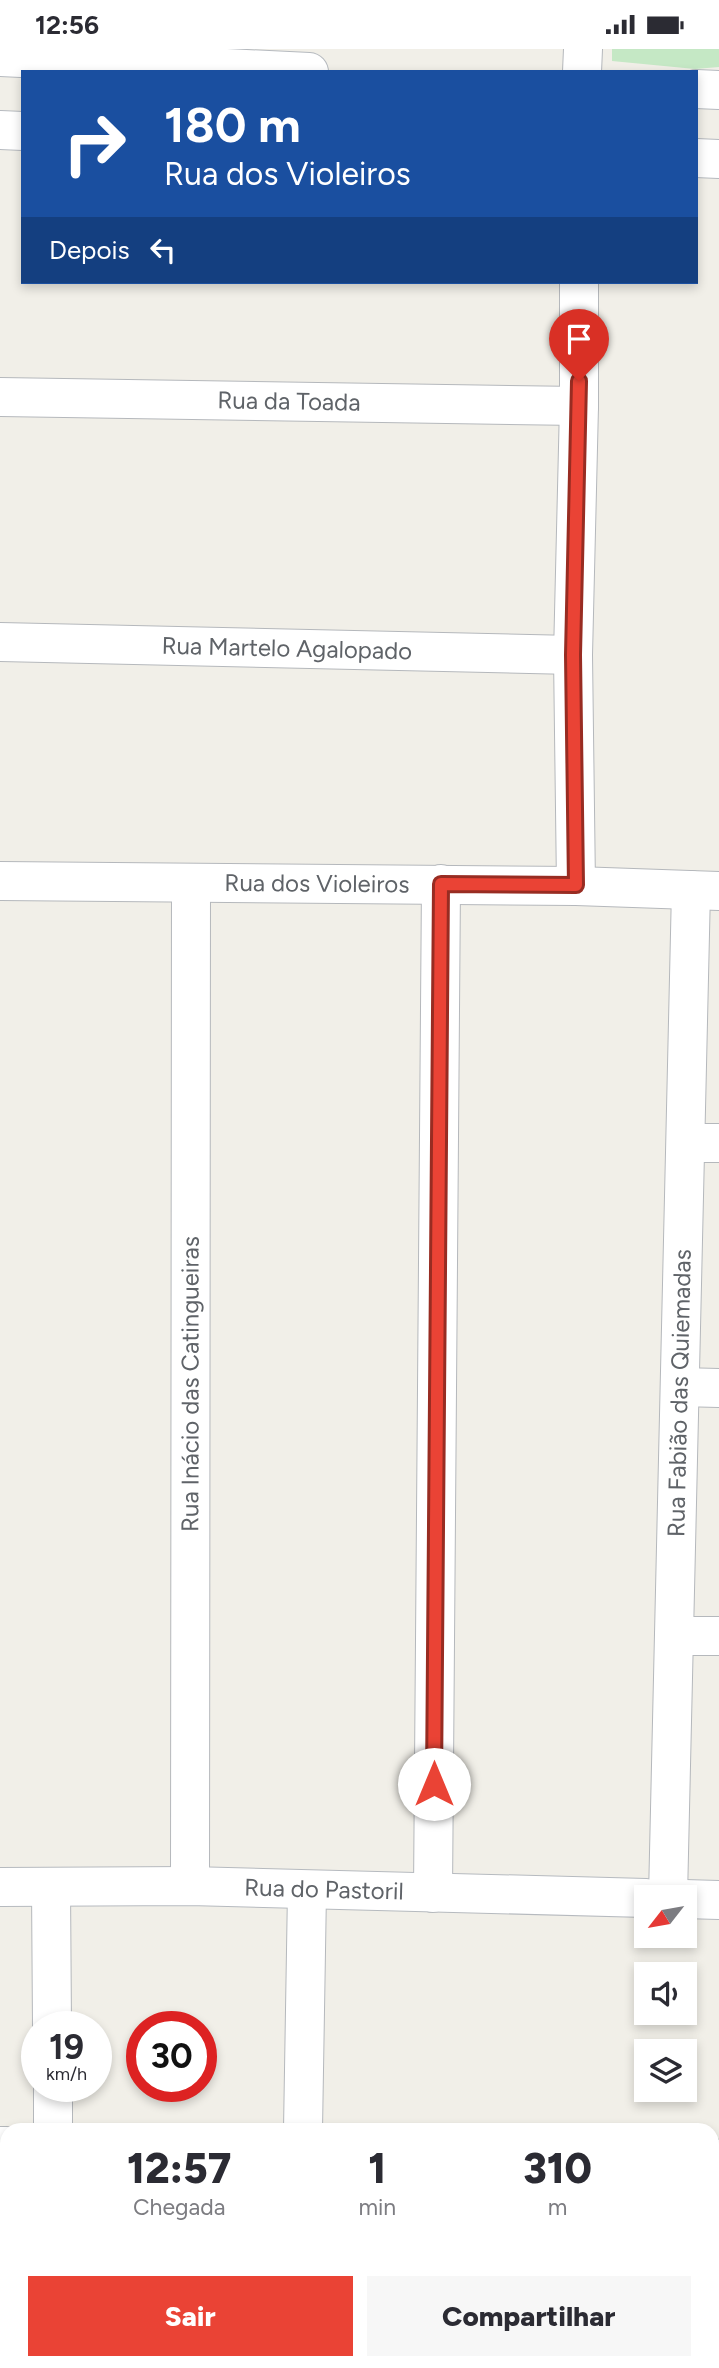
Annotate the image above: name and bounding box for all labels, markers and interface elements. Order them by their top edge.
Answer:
text: 12:56 [35,9,99,41]
text: 180 m [164,95,301,154]
icon: right [49,98,140,189]
text: Rua dos Violeiros [164,155,411,193]
icon: left [144,231,182,269]
text: Depois [49,234,130,266]
pin [549,309,609,381]
icon: arrive [560,320,598,358]
street label: Rua da Toada [217,385,361,417]
street label: Rua Martelo Agalopado [161,631,413,665]
street label: Rua dos Violeiros [224,868,410,899]
street label: Rua Inácio das Catingueiras [175,1236,205,1532]
street label: Rua Fabião das Quiemadas [661,1249,697,1537]
position arrow [397,1747,471,1821]
street label: Rua do Pastoril [244,1872,404,1906]
north arrow [634,1885,696,1948]
map controls [634,1885,697,2102]
button: sound [634,1962,697,2025]
speed limit sign: 30 [126,2011,217,2102]
text: 19 [49,2026,84,2068]
button: layers [634,2039,697,2102]
text: km/h [46,2063,87,2085]
text: 12:57 [127,2143,231,2194]
text: 1 [368,2143,386,2194]
text: 310 [523,2143,592,2194]
text: Chegada [133,2193,225,2221]
text: min [358,2193,396,2221]
text: m [548,2193,567,2221]
button: Sair [28,2276,353,2356]
button: Compartilhar [367,2276,691,2356]

